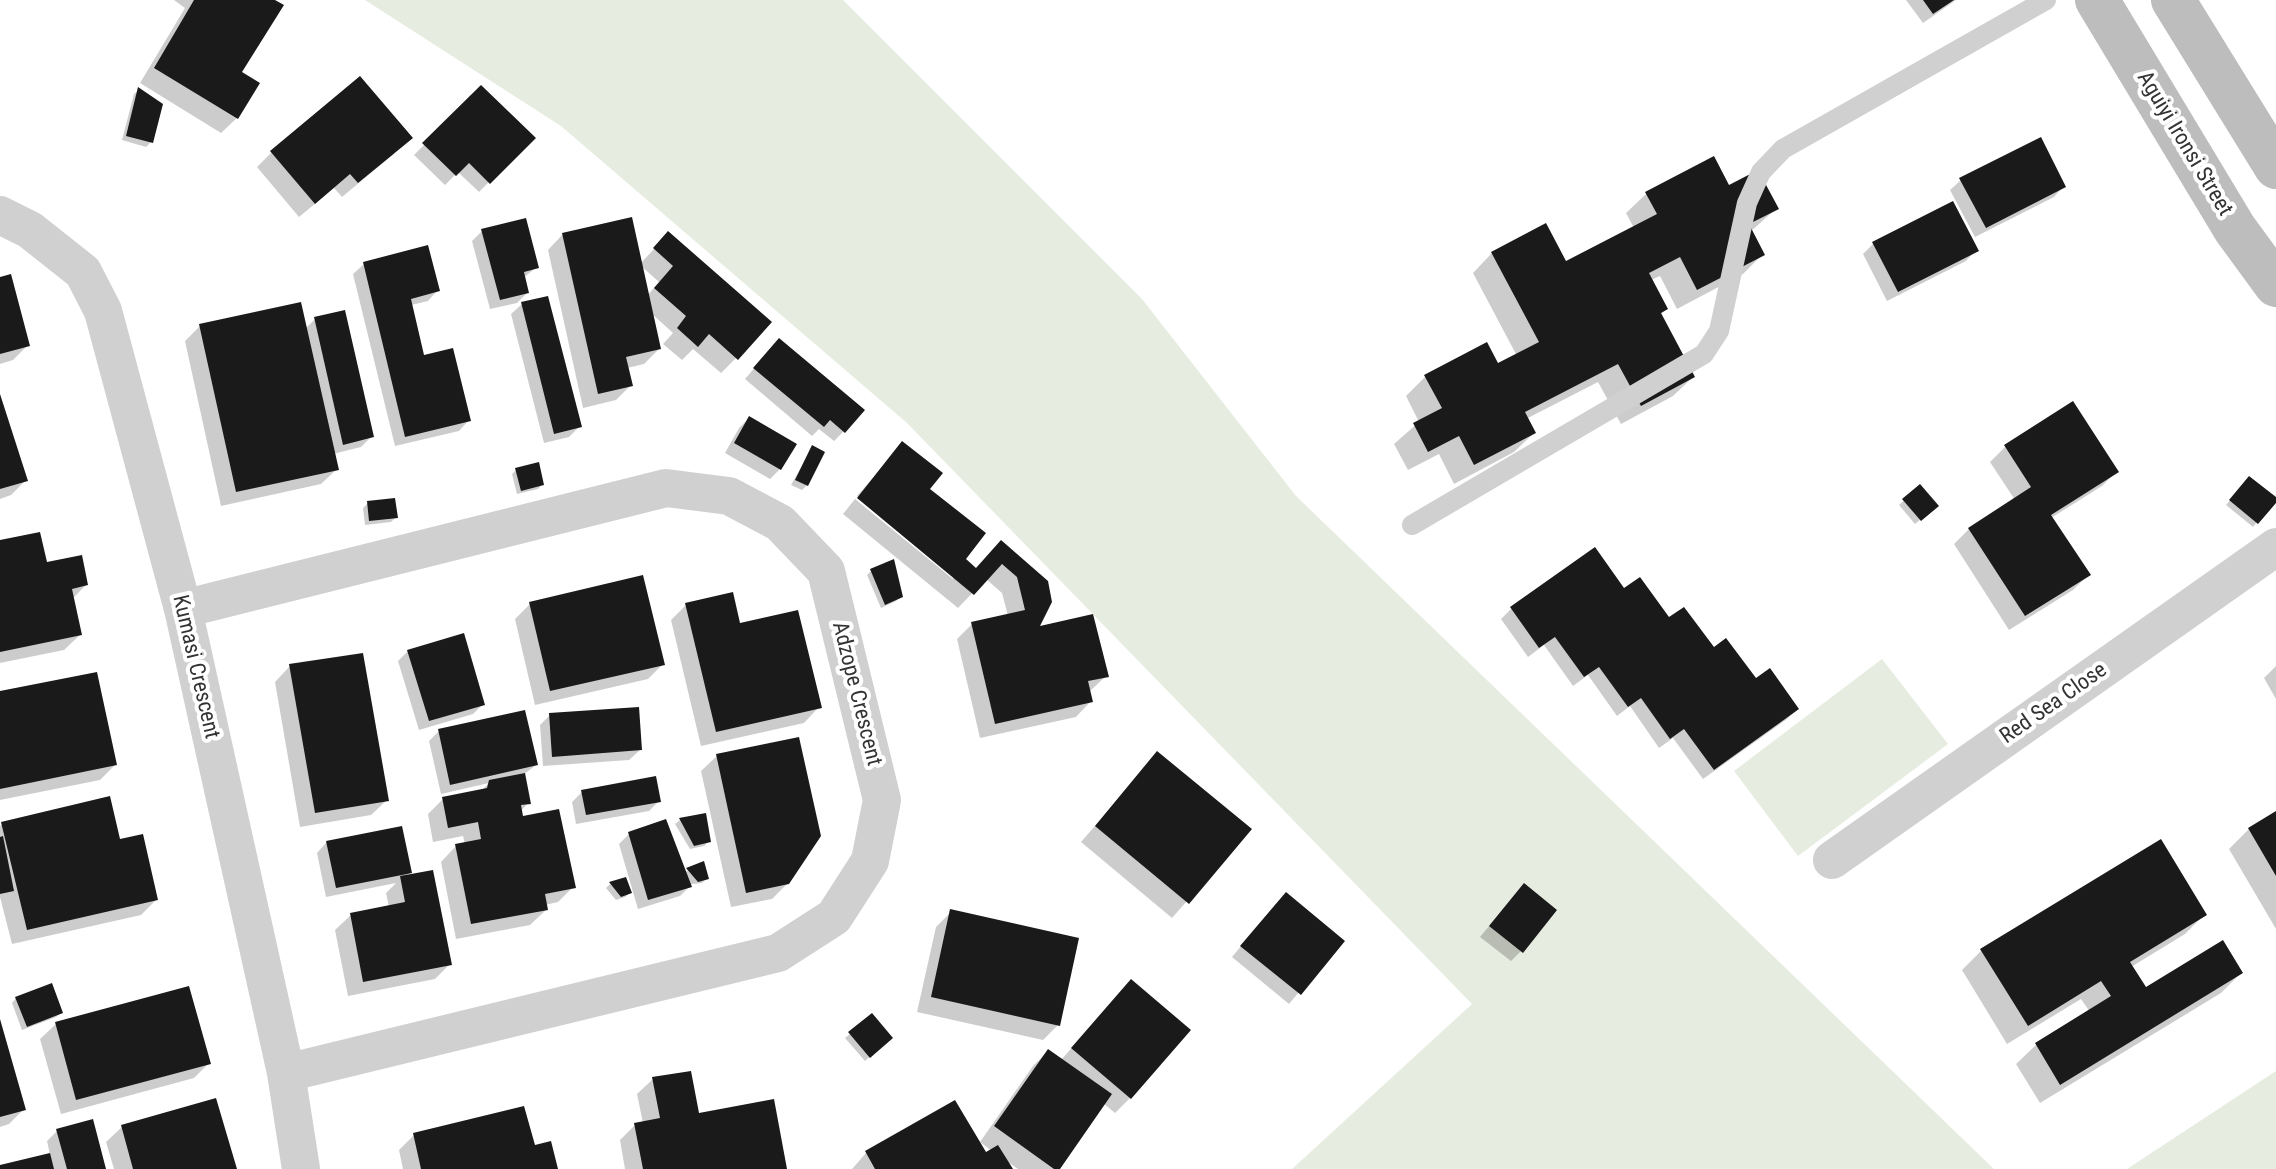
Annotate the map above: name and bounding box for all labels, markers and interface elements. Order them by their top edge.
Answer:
street label: Aguiyi Ironsi Street [2130,67,2238,221]
street label: Kumasi Crescent [166,593,224,741]
street label: Adzope Crescent [825,619,887,769]
street label: Red Sea Close [1996,658,2112,750]

